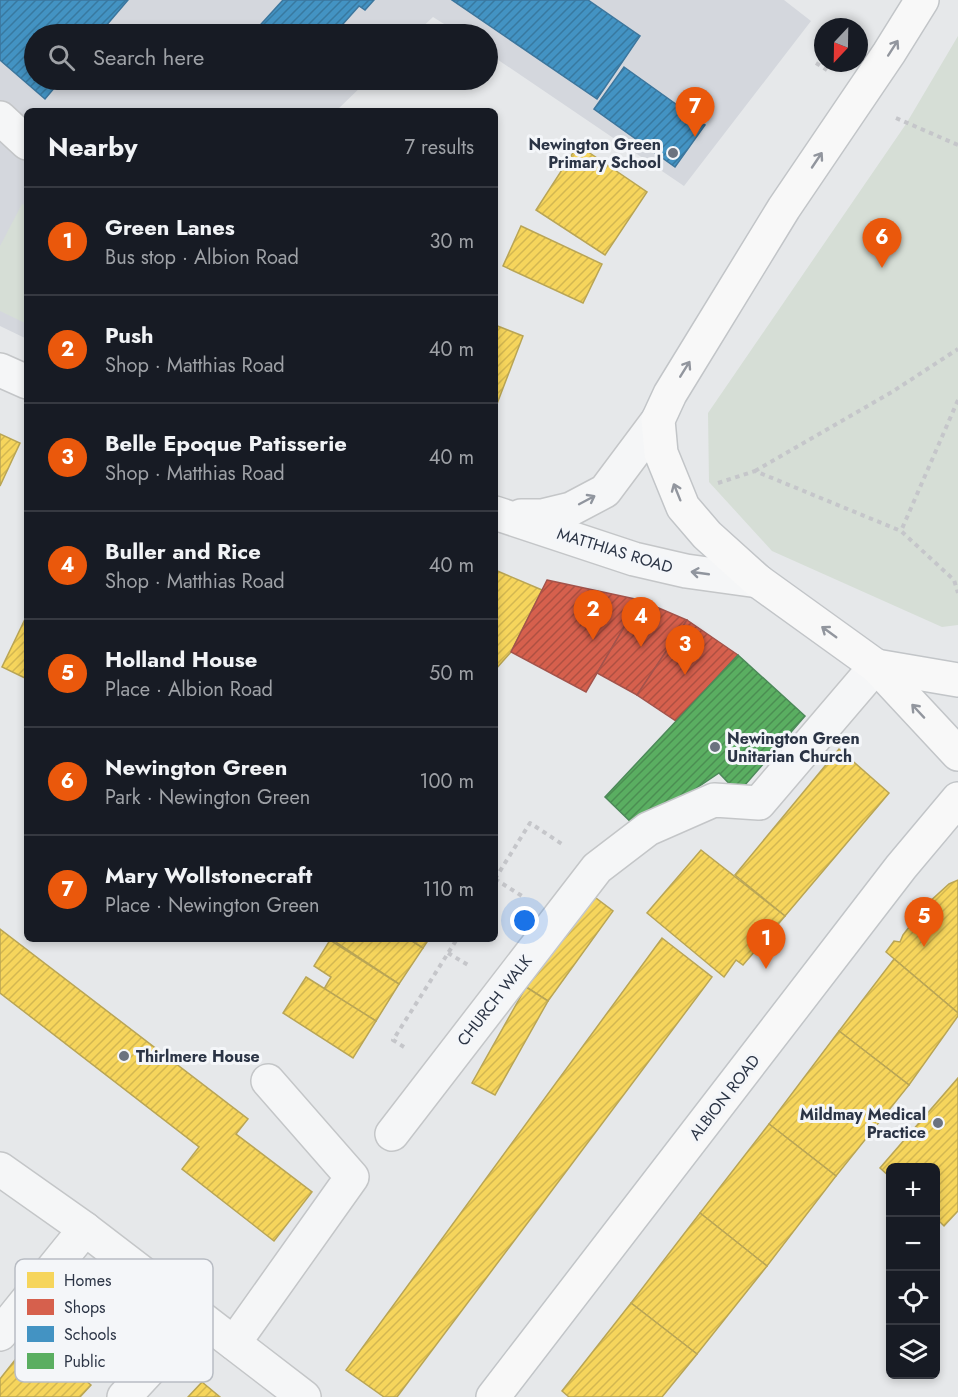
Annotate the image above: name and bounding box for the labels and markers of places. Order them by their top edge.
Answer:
pin: 7 [676,88,714,137]
place label: Newington Green Primary School [528,133,661,174]
marker: Newington Green Primary School [666,146,680,160]
pin: 6 [862,218,902,268]
pin: 2 [574,590,612,640]
pin: 4 [622,598,660,647]
pin: 3 [666,626,704,675]
place label: Newington Green Unitarian Church [727,727,860,768]
marker: Newington Green Unitarian Church [708,740,722,754]
pin: 5 [904,898,944,947]
pin: 1 [746,920,786,969]
place label: Thirlmere House [136,1045,260,1068]
marker: Thirlmere House [117,1049,131,1063]
place label: Mildmay Medical Practice [800,1103,926,1144]
marker: Mildmay Medical Practice [931,1116,945,1130]

